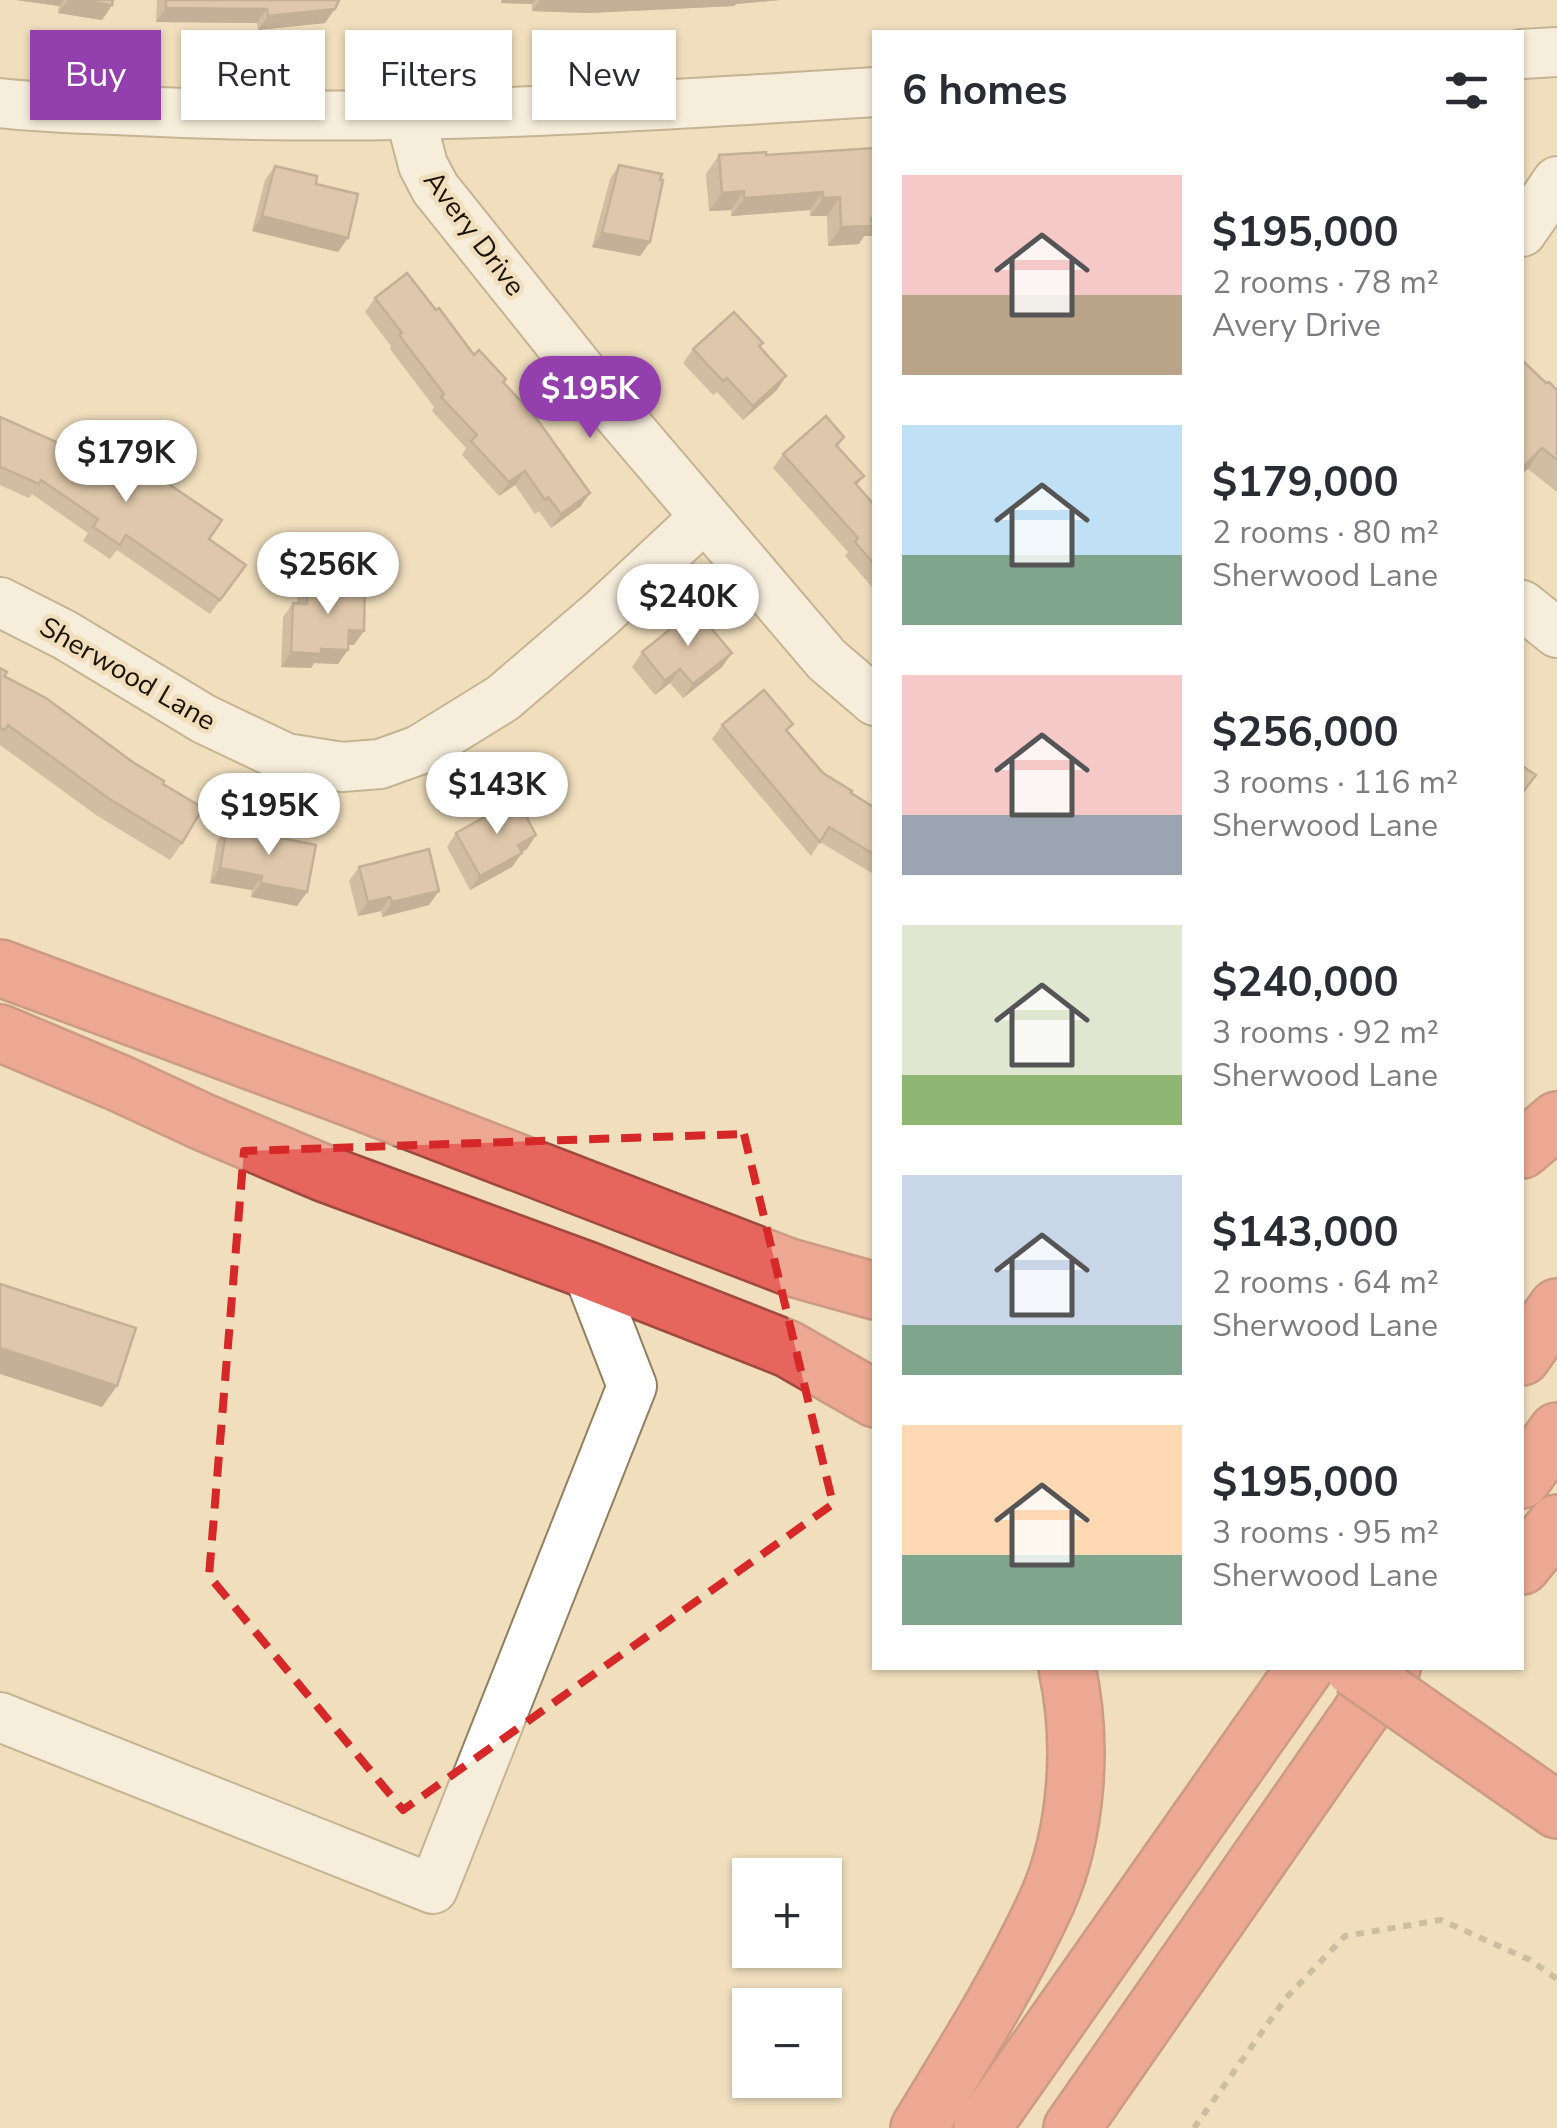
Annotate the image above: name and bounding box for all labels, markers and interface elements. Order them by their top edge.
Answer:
chip: Buy [30,30,161,120]
chip: Rent [181,30,325,120]
chip: Filters [345,30,512,120]
chip: New [532,30,676,120]
text: 6 homes [902,62,1067,119]
icon: filters [1439,63,1494,118]
street label: Avery Drive [415,163,534,304]
text: $195,000 [1212,204,1399,261]
icon: home [982,215,1102,335]
text: 2 rooms · 78 m² [1212,261,1439,304]
text: Avery Drive [1212,304,1381,347]
pin: $195K [520,356,660,441]
text: $195K [541,367,639,410]
pin: $179K [56,420,196,505]
text: $179K [77,431,175,474]
text: $179,000 [1212,454,1399,511]
icon: home [982,465,1102,585]
text: 2 rooms · 80 m² [1212,511,1439,554]
pin: $256K [258,532,398,617]
text: $256K [279,543,377,586]
text: Sherwood Lane [1212,554,1438,597]
pin: $240K [618,564,758,649]
text: $240K [639,575,737,618]
street label: Sherwood Lane [32,608,223,740]
text: $256,000 [1212,704,1399,761]
icon: home [982,715,1102,835]
pin: $143K [427,752,567,837]
text: 3 rooms · 116 m² [1212,761,1458,804]
text: $143K [448,763,546,806]
pin: $195K [199,773,339,858]
text: $195K [220,784,318,827]
text: Sherwood Lane [1212,804,1438,847]
text: $240,000 [1212,954,1399,1011]
icon: home [982,965,1102,1085]
text: 3 rooms · 92 m² [1212,1011,1439,1054]
text: Sherwood Lane [1212,1054,1438,1097]
text: $143,000 [1212,1204,1399,1261]
icon: home [982,1215,1102,1335]
text: 2 rooms · 64 m² [1212,1261,1439,1304]
text: Sherwood Lane [1212,1304,1438,1347]
text: $195,000 [1212,1454,1399,1511]
icon: home [982,1465,1102,1585]
text: 3 rooms · 95 m² [1212,1511,1439,1554]
text: Sherwood Lane [1212,1554,1438,1597]
map controls [732,1858,842,2098]
button: + [732,1858,842,1968]
button: − [732,1988,842,2098]

